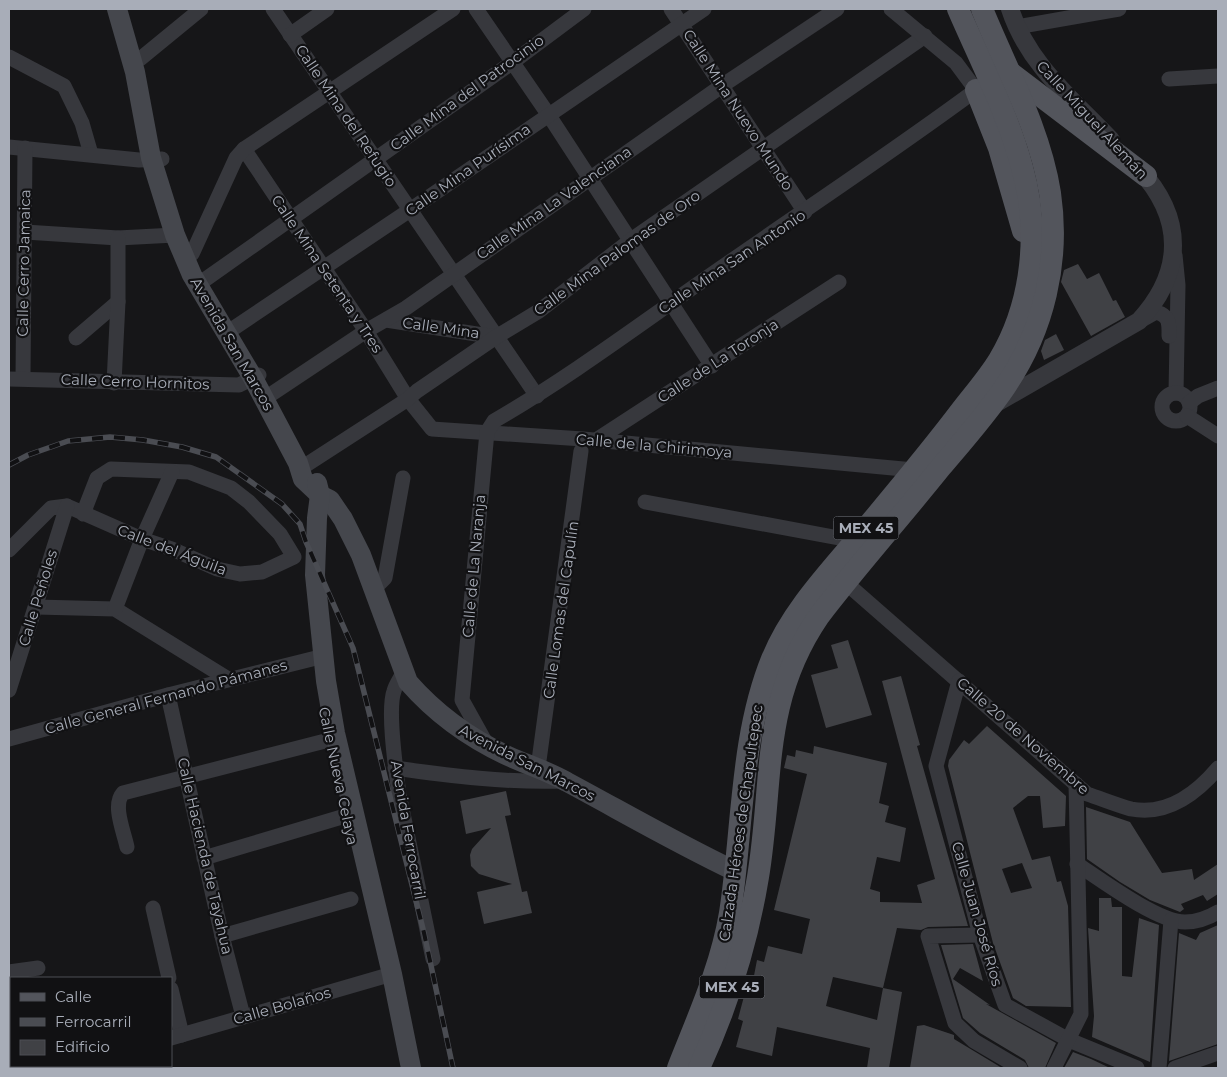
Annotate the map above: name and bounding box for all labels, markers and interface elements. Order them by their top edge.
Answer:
street label: Calle Mina Nuevo Mundo [679,26,798,194]
street label: Calle Mina del Patrocinio [386,30,547,155]
street label: Calle Mina del Refugio [292,41,401,191]
street label: Calle Miguel Alemán [1033,57,1152,183]
street label: Calle Mina Purísima [401,119,534,220]
street label: Calle Mina La Valenciana [472,142,635,264]
street label: Calle Mina Palomas de Oro [530,186,704,320]
street label: Calle Cerro Jamaica [13,189,34,337]
street label: Calle Mina Setenta y Tres [267,191,387,356]
street label: Calle Mina San Antonio [654,205,809,318]
street label: Avenida San Marcos [187,274,278,414]
street label: Calle Mina [401,313,481,342]
street label: Calle de La Toronja [654,314,782,407]
street label: Calle Cerro Hornitos [60,369,210,394]
street label: Calle de la Chirimoya [575,429,733,462]
street label: Calle de La Naranja [458,494,489,638]
road number: MEX 45 [834,516,898,540]
street label: Calle del Águila [115,520,230,579]
street label: Calle Lomas del Capulín [539,520,582,700]
street label: Calle Peñoles [14,547,61,648]
street label: Calle General Fernando Pámanes [43,655,289,738]
street label: Calle 20 de Noviembre [953,673,1094,798]
street label: Calzada Héroes de Chapultepec [714,703,767,943]
street label: Calle Nueva Celaya [315,705,362,847]
street label: Avenida San Marcos [456,720,599,805]
street label: Calle Hacienda de Tayahua [174,756,237,956]
street label: Avenida Ferrocarril [387,759,430,901]
street label: Calle Juan José Ríos [948,839,1007,988]
road number: MEX 45 [700,976,764,999]
legend [10,977,172,1067]
street label: Calle Bolaños [231,982,333,1029]
text: Calle [55,987,92,1006]
text: Ferrocarril [55,1012,132,1031]
text: Edificio [55,1037,110,1056]

